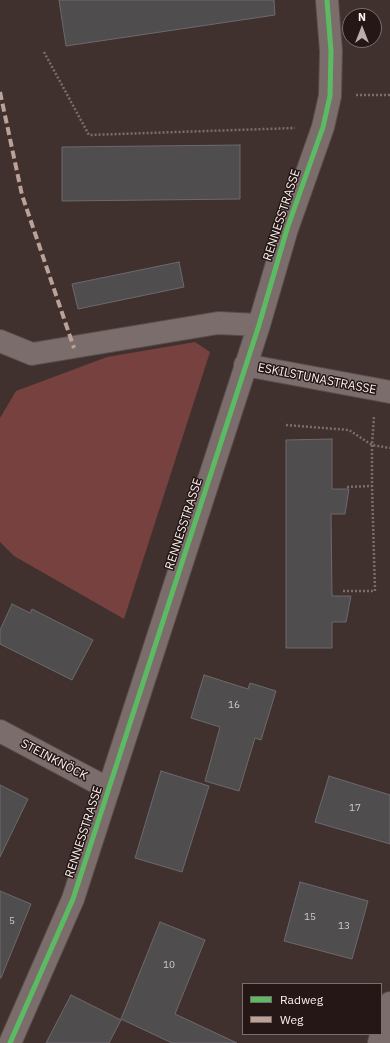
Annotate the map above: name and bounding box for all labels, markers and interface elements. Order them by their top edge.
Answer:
north arrow [342,8,382,48]
text: N [358,10,366,24]
street label: RENNESSTRASSE [260,167,304,263]
street label: ESKILSTUNASTRASSE [257,360,377,398]
street label: RENNESSTRASSE [162,476,206,572]
house number: 16 [228,699,240,711]
street label: STEINKNÖCK [18,736,90,784]
street label: RENNESSTRASSE [62,784,106,880]
house number: 17 [349,802,361,814]
house number: 15 [304,911,316,923]
house number: 5 [9,915,15,927]
house number: 13 [338,920,350,932]
house number: 10 [163,959,175,971]
legend [242,983,382,1035]
text: Radweg [280,992,323,1007]
text: Weg [280,1012,303,1027]

